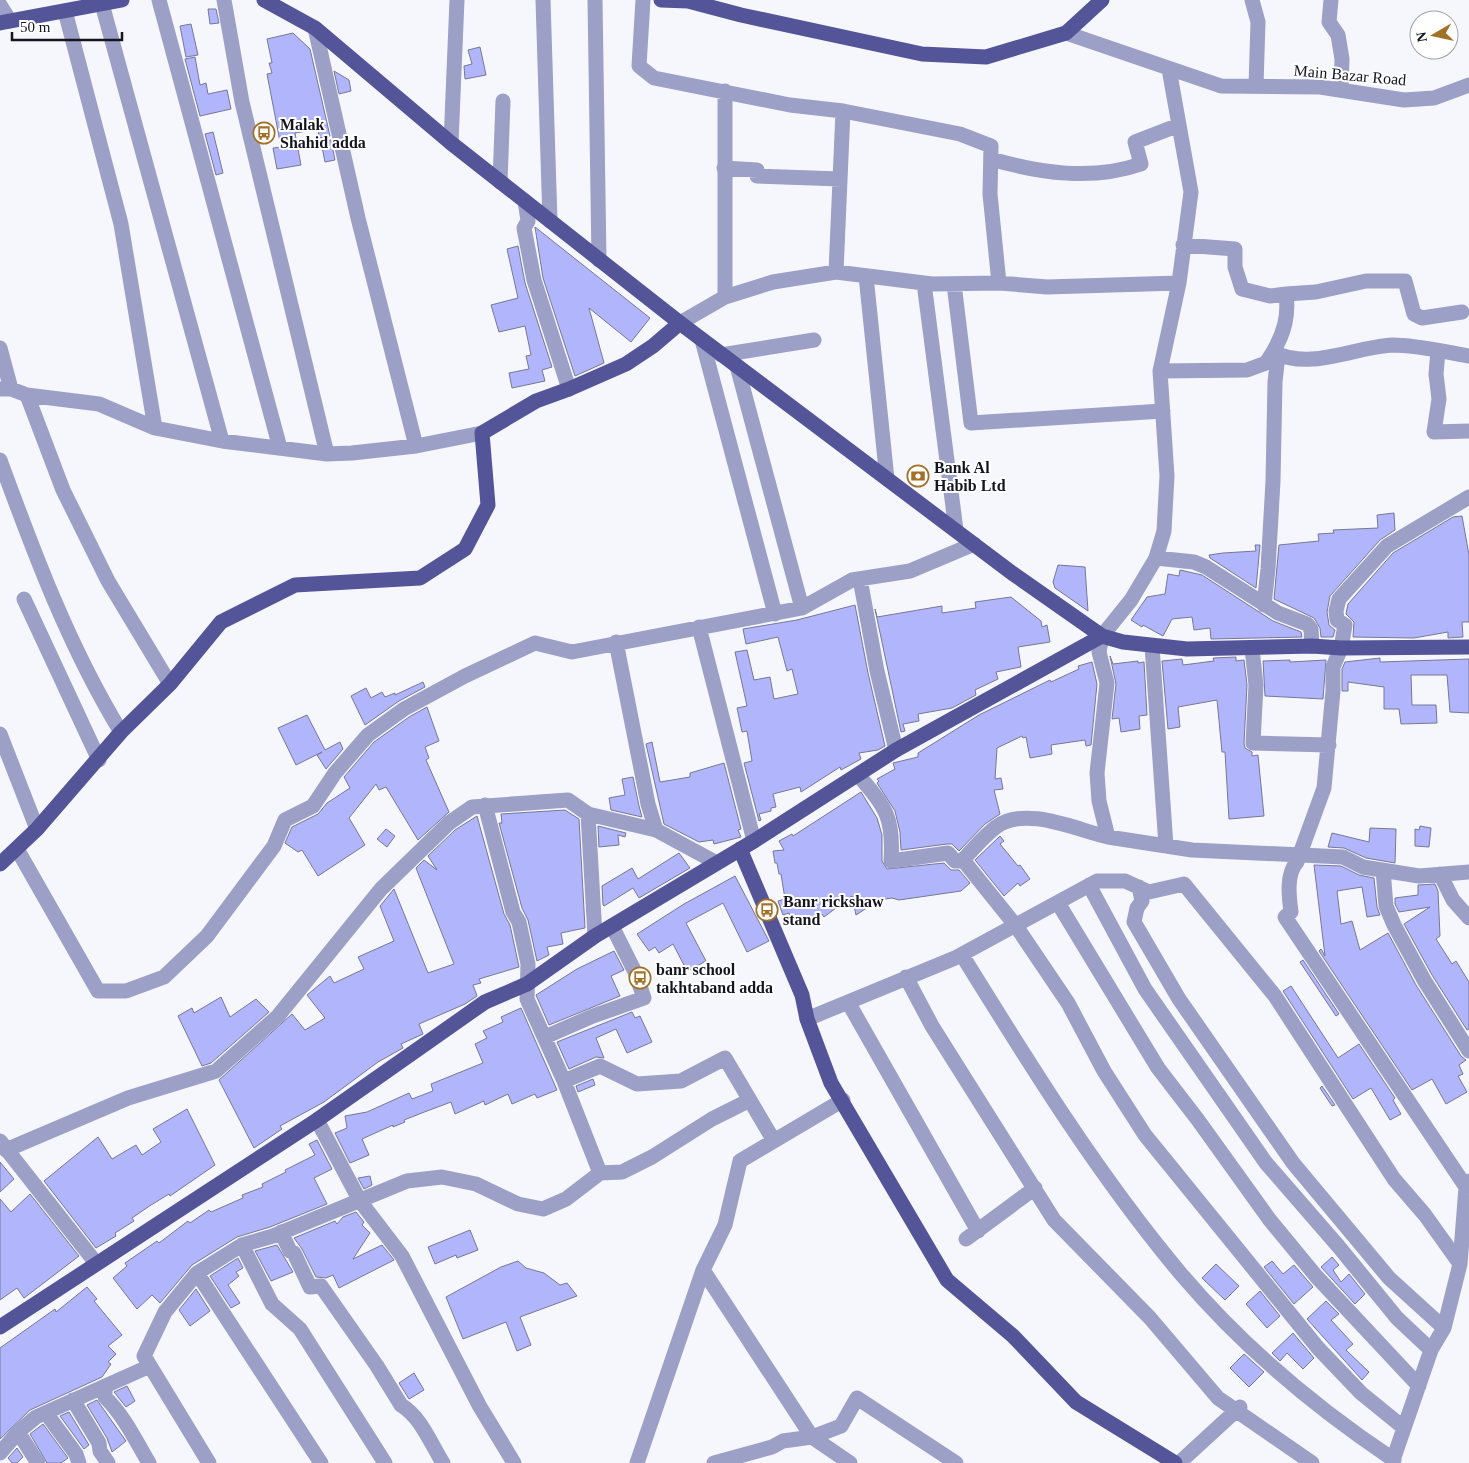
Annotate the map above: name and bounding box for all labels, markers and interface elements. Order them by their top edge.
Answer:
scale bar [12,10,122,42]
north arrow [1409,10,1459,60]
text: 50 m [20,19,51,35]
text: N [1413,31,1430,43]
street label: Main Bazar Road [1293,62,1407,88]
place label: Malak Shahid adda [280,116,366,151]
bus stop icon: Malak Shahid adda [252,121,276,145]
place label: Bank Al Habib Ltd [934,459,1006,494]
bank icon: Bank Al Habib Ltd [906,464,930,488]
place label: Banr rickshaw stand [783,893,884,928]
bus stop icon: Banr rickshaw stand [755,898,779,922]
place label: banr school takhtaband adda [656,961,773,996]
bus stop icon: banr school takhtaband adda [628,966,652,990]

